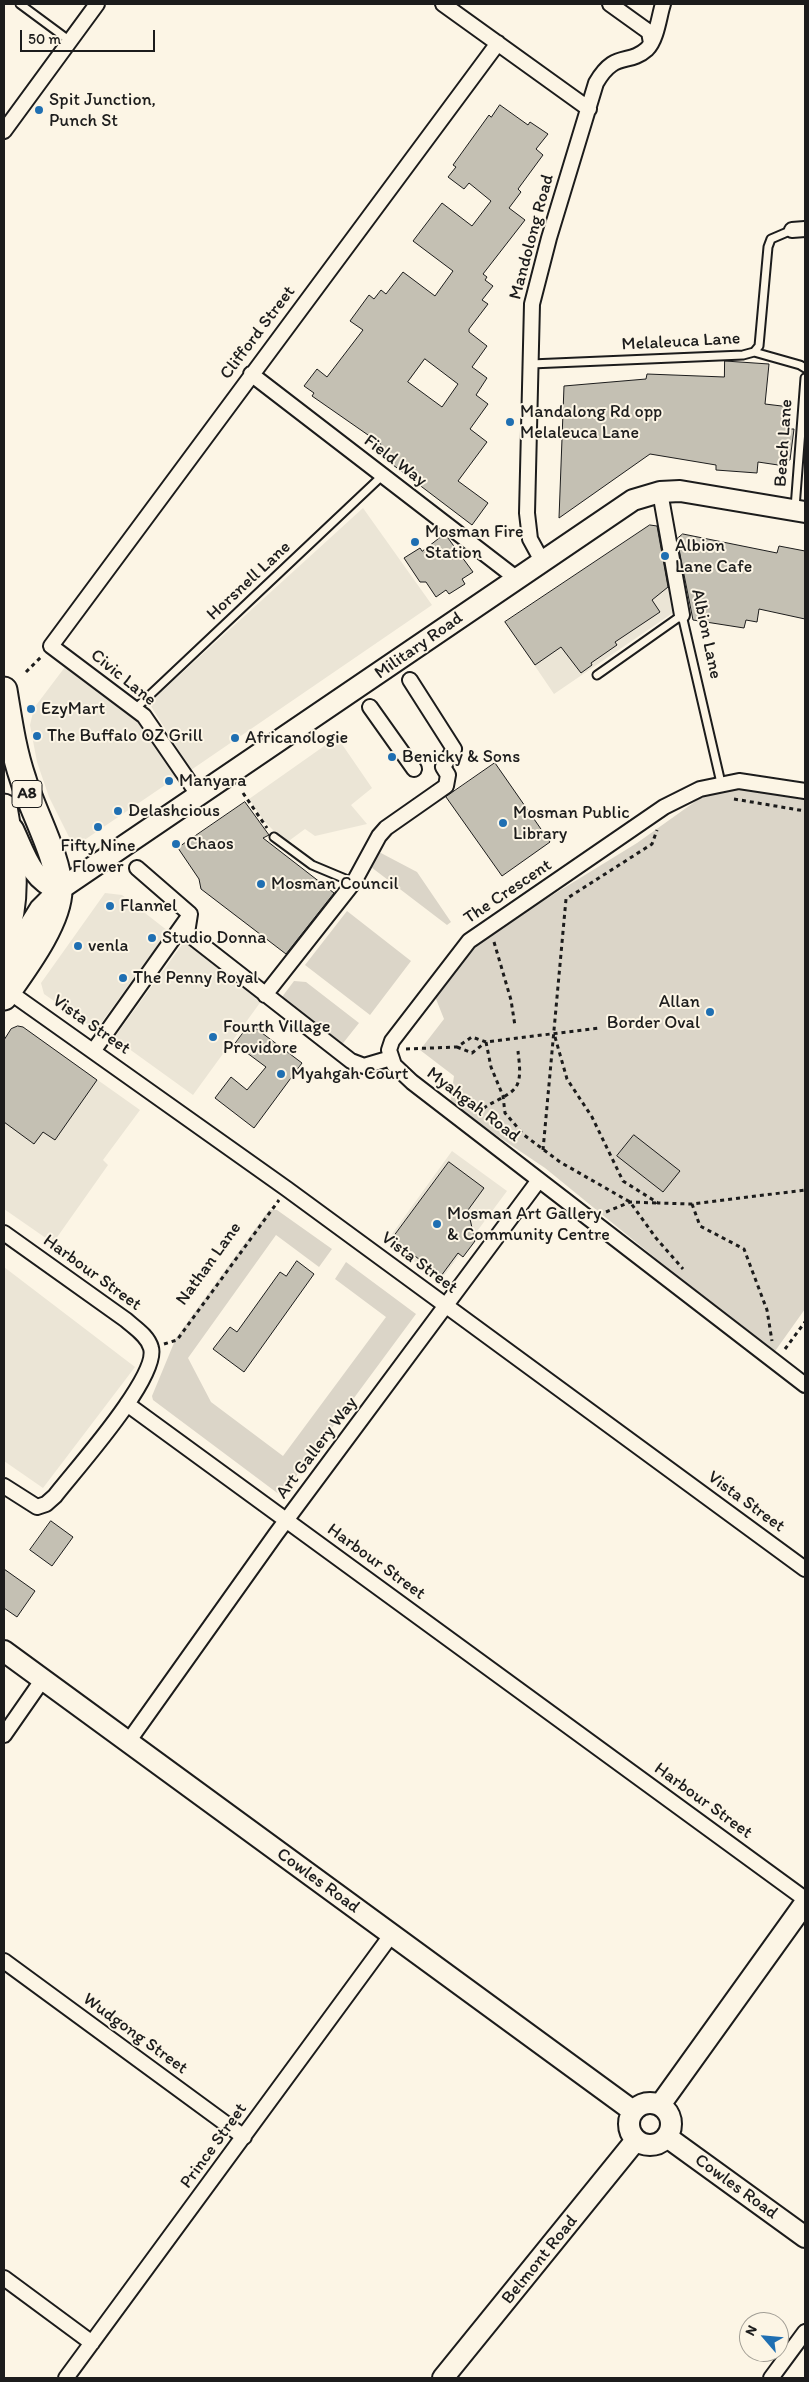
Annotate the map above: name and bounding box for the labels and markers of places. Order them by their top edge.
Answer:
place label: Spit Junction, Punch St [49,89,156,132]
marker: Spit Junction, Punch St [33,104,45,116]
place label: Mandalong Rd opp Melaleuca Lane [520,401,662,444]
marker: Mandalong Rd opp Melaleuca Lane [504,416,516,428]
place label: Mosman Fire Station [425,521,524,564]
place label: Albion Lane Cafe [675,535,752,578]
marker: Mosman Fire Station [409,536,421,548]
marker: Albion Lane Cafe [659,550,671,562]
place label: EzyMart [41,698,105,720]
marker: EzyMart [25,703,37,715]
place label: The Buffalo OZ Grill [47,725,203,747]
place label: Africanologie [245,727,348,749]
marker: The Buffalo OZ Grill [31,730,43,742]
marker: Africanologie [229,732,241,744]
place label: Benicky & Sons [402,746,520,768]
marker: Benicky & Sons [386,751,398,763]
place label: Manyara [179,770,246,792]
marker: Manyara [163,775,175,787]
place label: Delashcious [128,800,220,822]
place label: Mosman Public Library [513,802,630,844]
marker: Delashcious [112,805,124,817]
marker: Mosman Public Library [497,817,509,829]
marker: Fifty Nine Flower [92,821,104,833]
place label: Chaos [186,833,234,855]
place label: Fifty Nine Flower [60,835,136,878]
marker: Chaos [170,838,182,850]
place label: Mosman Council [271,873,399,895]
marker: Mosman Council [255,878,267,890]
place label: Flannel [120,895,177,917]
marker: Flannel [104,900,116,912]
place label: Studio Donna [162,927,266,949]
marker: Studio Donna [146,932,158,944]
place label: venla [88,935,128,957]
marker: venla [72,940,84,952]
place label: The Penny Royal [133,967,258,989]
marker: The Penny Royal [117,972,129,984]
place label: Allan Border Oval [607,991,700,1034]
marker: Allan Border Oval [704,1006,716,1018]
place label: Fourth Village Providore [223,1016,330,1058]
marker: Fourth Village Providore [207,1031,219,1043]
place label: Myahgah Court [291,1063,408,1085]
marker: Myahgah Court [275,1068,287,1080]
place label: Mosman Art Gallery & Community Centre [447,1203,610,1246]
marker: Mosman Art Gallery & Community Centre [431,1218,443,1230]

